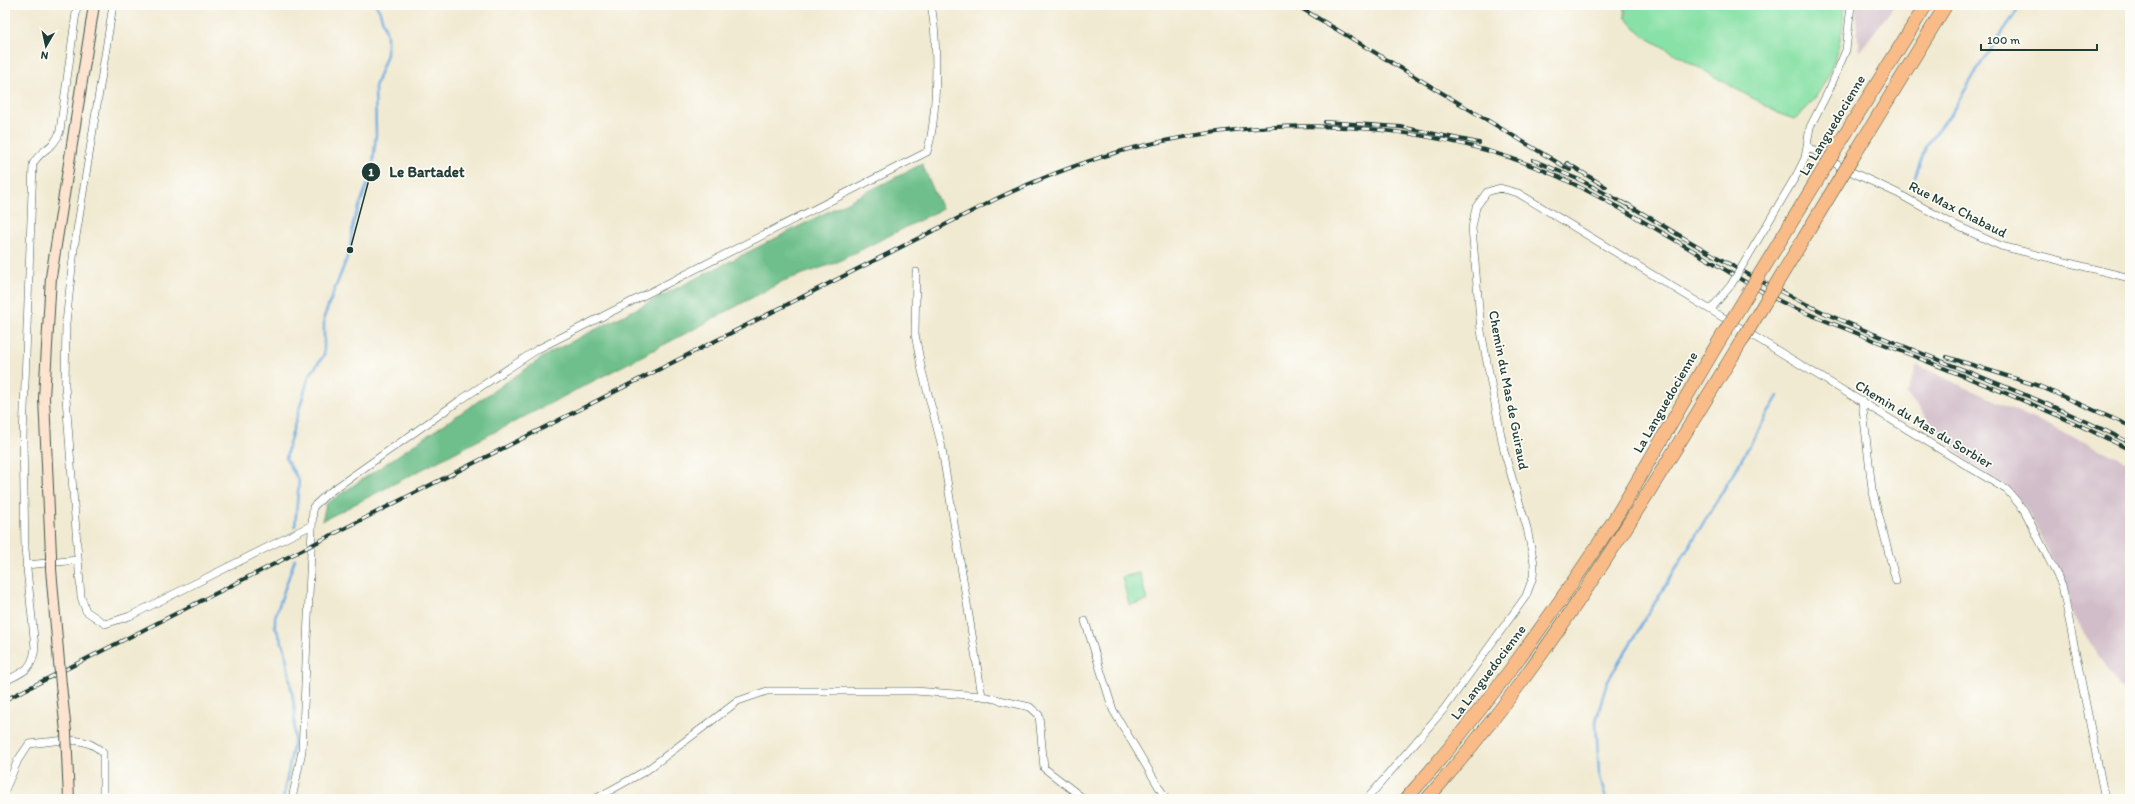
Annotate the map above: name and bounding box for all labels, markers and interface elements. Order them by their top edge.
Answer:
north arrow [26,26,66,66]
scale bar [1981,26,2097,52]
text: 100 m [1987,33,2020,47]
text: N [40,48,49,62]
street label: La Languedocienne [1796,71,1869,179]
callout: Le Bartadet [361,159,472,186]
text: Le Bartadet [389,163,465,181]
text: 1 [368,165,374,179]
street label: Rue Max Chabaud [1906,177,2010,242]
street label: Chemin du Mas de Guiraud [1485,309,1532,472]
street label: La Languedocienne [1629,348,1702,456]
street label: Chemin du Mas du Sorbier [1852,377,1996,473]
street label: La Languedocienne [1447,621,1530,723]

